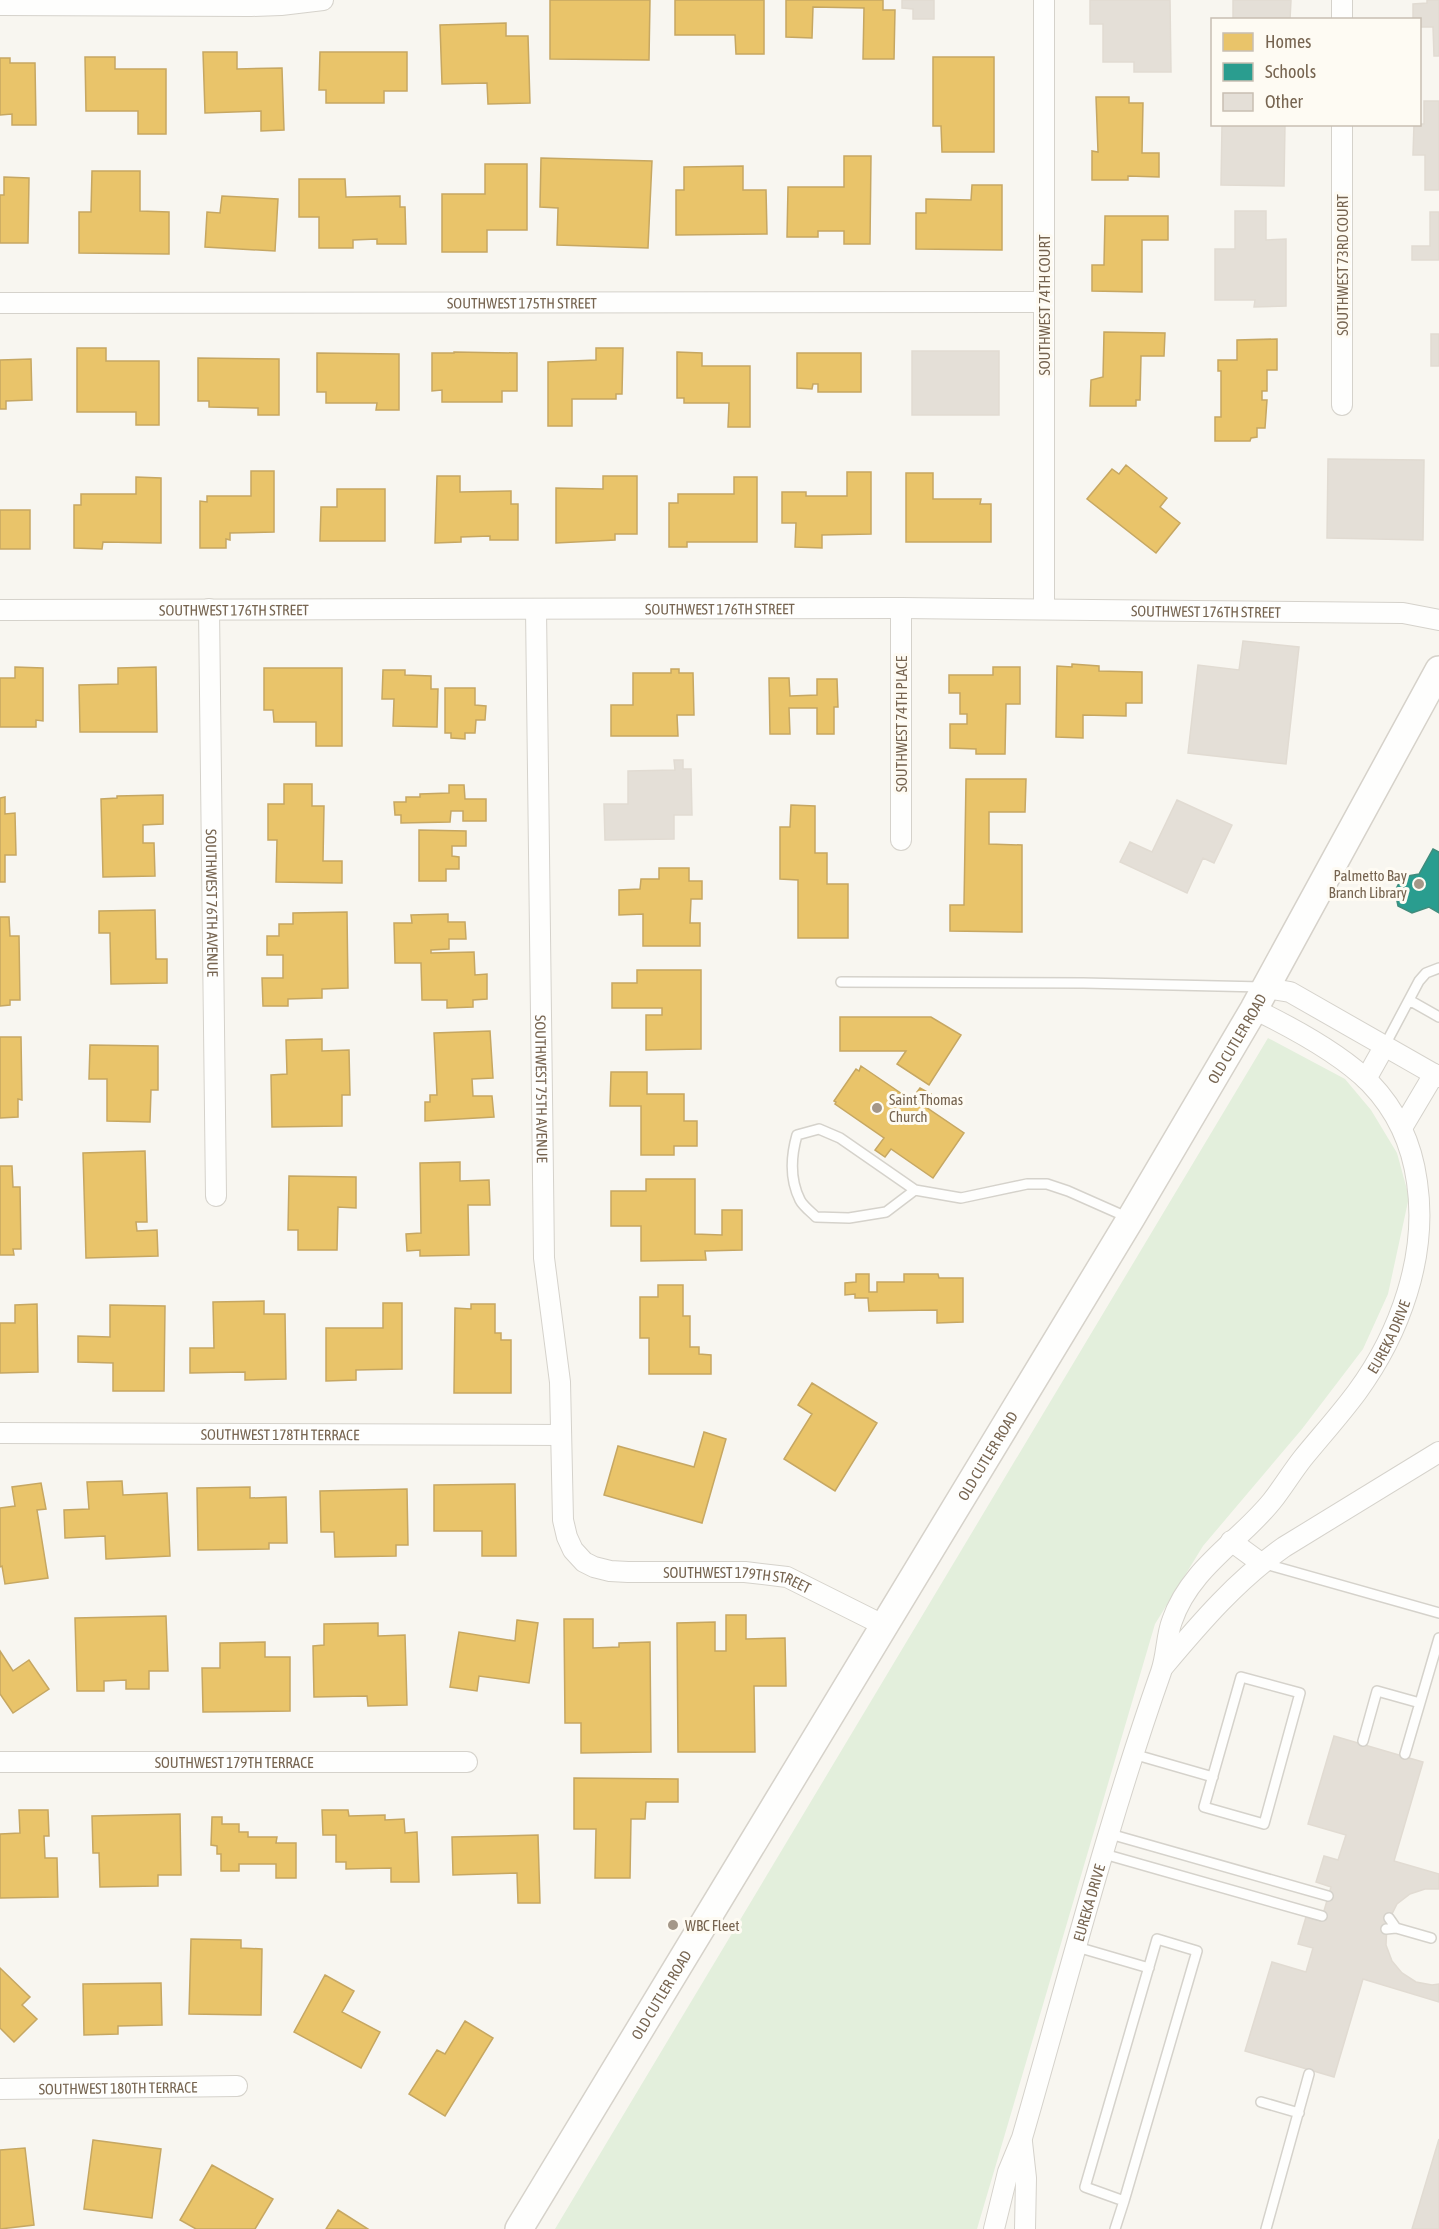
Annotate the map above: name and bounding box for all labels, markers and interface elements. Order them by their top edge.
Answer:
legend [1211,18,1421,126]
text: Homes [1265,31,1311,52]
text: Schools [1265,61,1316,82]
text: Other [1265,91,1304,112]
street label: SOUTHWEST 73RD COURT [1334,194,1351,336]
street label: SOUTHWEST 74TH COURT [1036,234,1053,376]
street label: SOUTHWEST 175TH STREET [447,294,597,311]
street label: SOUTHWEST 176TH STREET [645,600,795,617]
street label: SOUTHWEST 176TH STREET [159,601,309,618]
street label: SOUTHWEST 176TH STREET [1131,602,1281,620]
street label: SOUTHWEST 74TH PLACE [893,655,910,792]
street label: SOUTHWEST 76TH AVENUE [203,829,222,978]
place label: Palmetto Bay Branch Library [1329,867,1407,901]
marker: Palmetto Bay Branch Library [1412,877,1426,891]
street label: OLD CUTLER ROAD [1204,991,1269,1086]
street label: SOUTHWEST 75TH AVENUE [533,1015,551,1164]
place label: Saint Thomas Church [889,1091,963,1125]
marker: Saint Thomas Church [870,1101,884,1115]
street label: EUREKA DRIVE [1363,1297,1413,1376]
street label: OLD CUTLER ROAD [954,1408,1021,1503]
street label: SOUTHWEST 178TH TERRACE [201,1425,360,1443]
street label: SOUTHWEST 179TH STREET [663,1563,814,1596]
street label: SOUTHWEST 179TH TERRACE [155,1754,314,1771]
street label: EUREKA DRIVE [1069,1862,1108,1943]
place label: WBC Fleet [685,1917,740,1934]
marker: WBC Fleet [666,1918,680,1932]
street label: OLD CUTLER ROAD [627,1947,694,2042]
street label: SOUTHWEST 180TH TERRACE [39,2078,198,2097]

